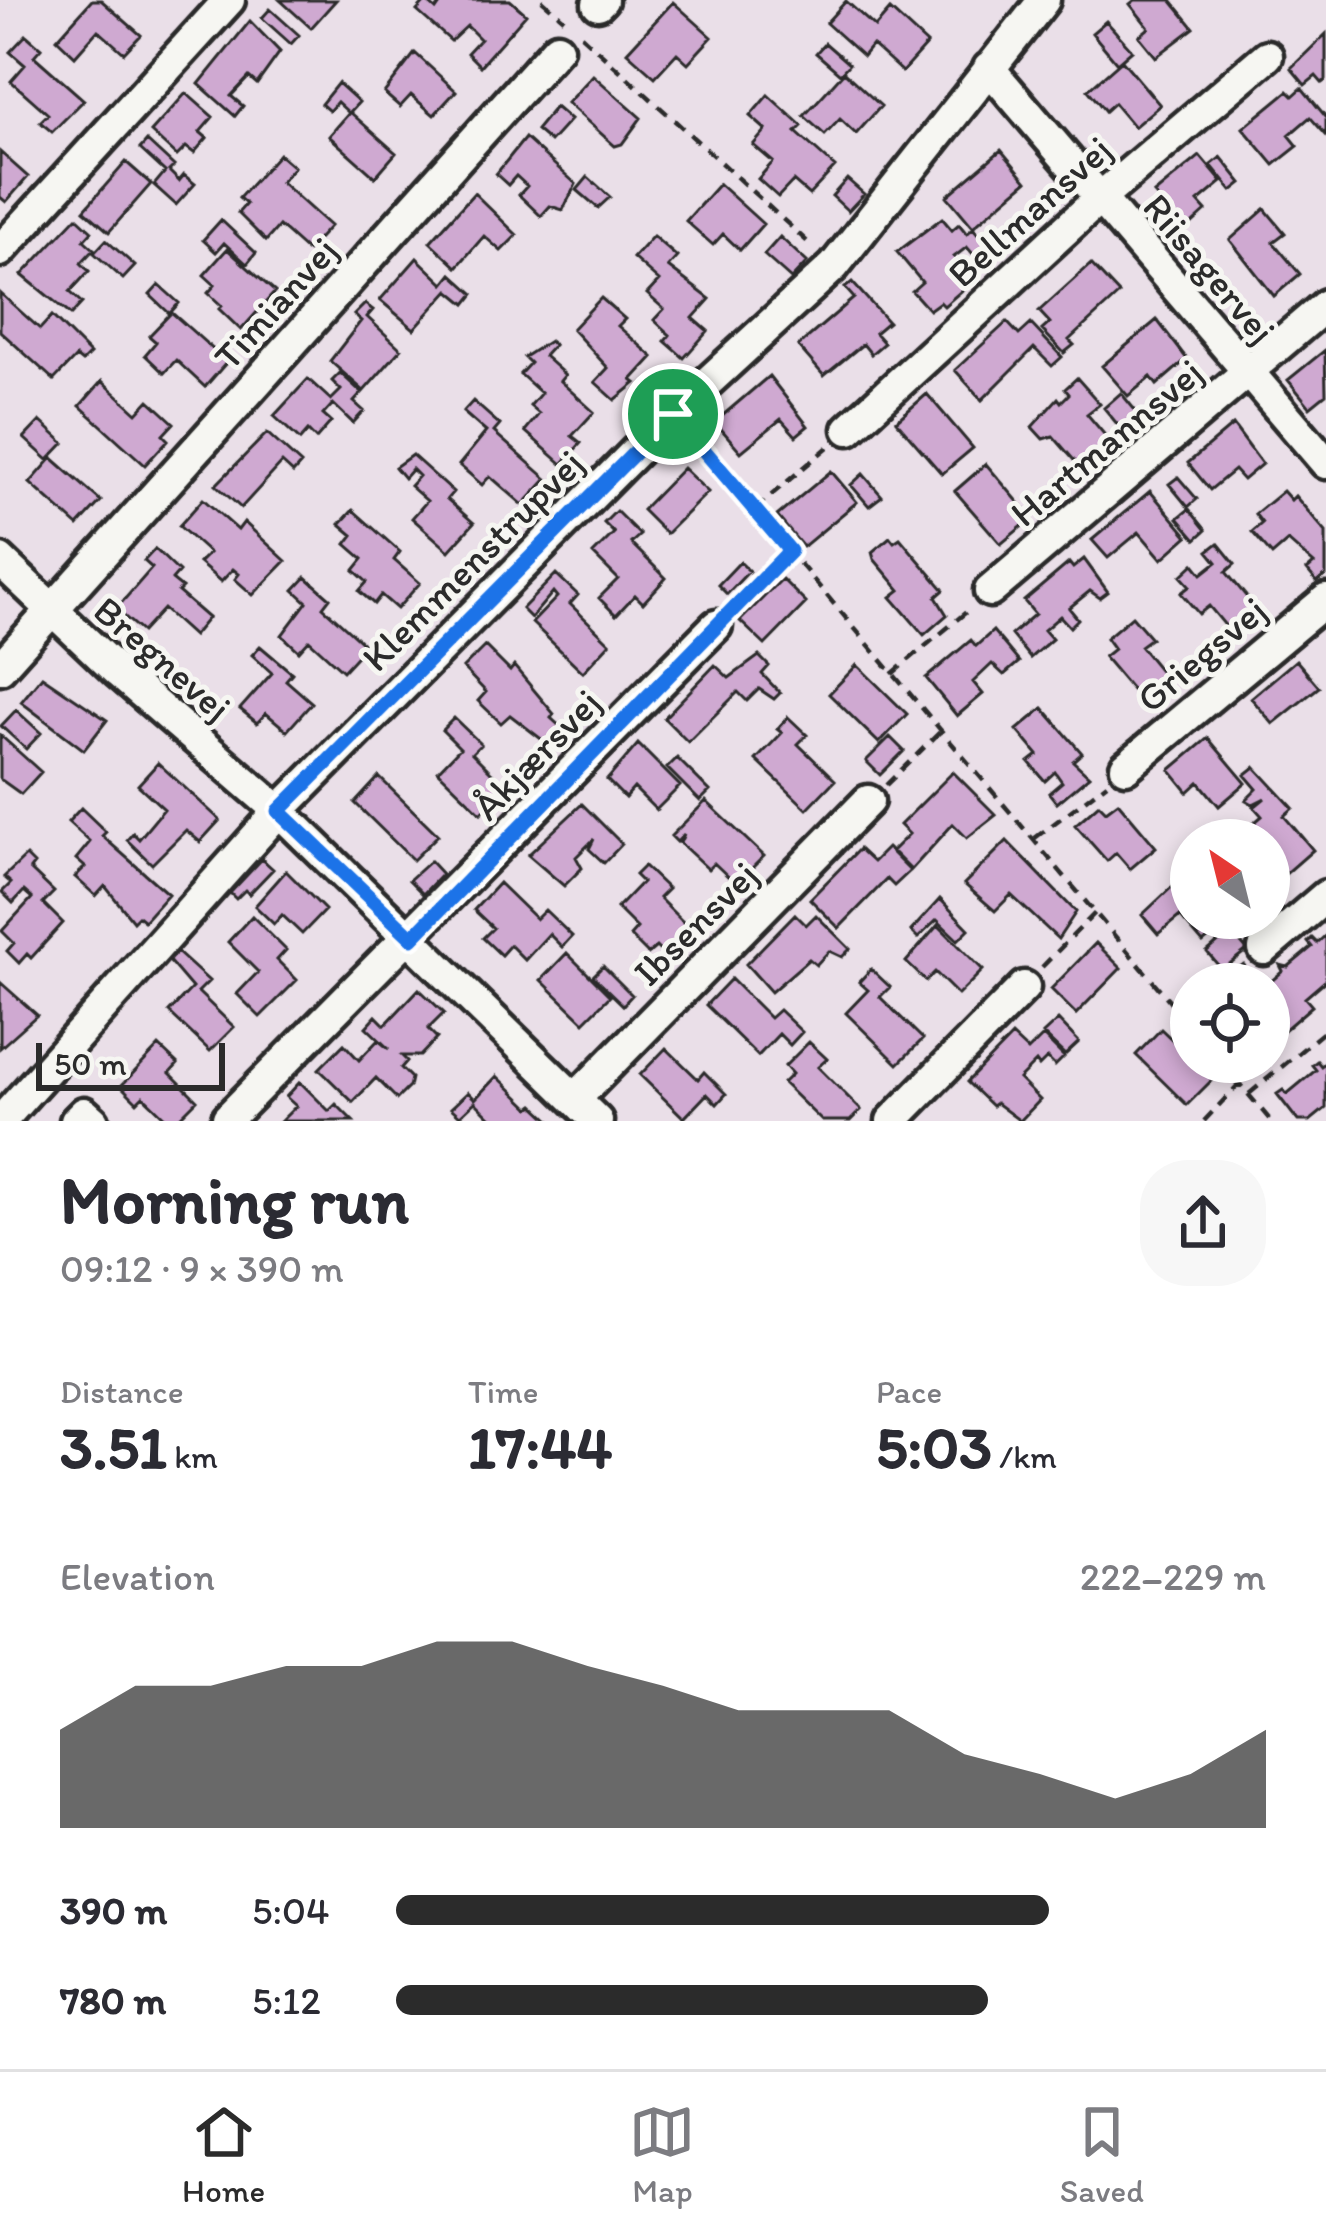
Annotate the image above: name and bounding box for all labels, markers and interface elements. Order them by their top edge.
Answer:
street label: Bellmansvej [938,126,1121,297]
street label: Riisagervej [1133,184,1286,353]
street label: Timianvej [204,227,347,379]
street label: Hartmannsvej [1001,348,1212,536]
pin [622,363,724,465]
icon: arrive [640,381,706,447]
street label: Klemmenstrupvej [352,440,593,681]
street label: Bregnevej [85,586,241,731]
street label: Griegsvej [1127,587,1276,722]
street label: Åkjærsvej [463,679,610,829]
north arrow [1170,819,1290,939]
map controls [1170,819,1290,1083]
street label: Ibsensvej [623,851,767,995]
button: locate [1170,963,1290,1083]
scale bar [36,1037,225,1090]
text: 50 m [54,1044,127,1083]
text: Morning run [60,1160,409,1240]
button: share [1140,1160,1266,1286]
text: 09:12 · 9 × 390 m [60,1245,344,1292]
text: Distance [60,1372,184,1411]
text: Time [468,1372,538,1411]
text: Pace [876,1372,942,1411]
text: 3.51 [60,1411,167,1483]
text: 17:44 [468,1411,612,1483]
text: 5:03 [876,1411,992,1483]
text: km [167,1437,218,1476]
text: /km [992,1437,1057,1476]
text: Elevation [60,1553,215,1600]
text: 222–229 m [1080,1553,1266,1600]
text: 390 m [60,1887,167,1934]
text: 5:04 [252,1887,330,1934]
text: 780 m [60,1977,166,2024]
text: 5:12 [252,1977,321,2024]
tab: Home [182,2099,265,2210]
tab: Map [629,2099,695,2210]
tab: Saved [1060,2099,1144,2210]

